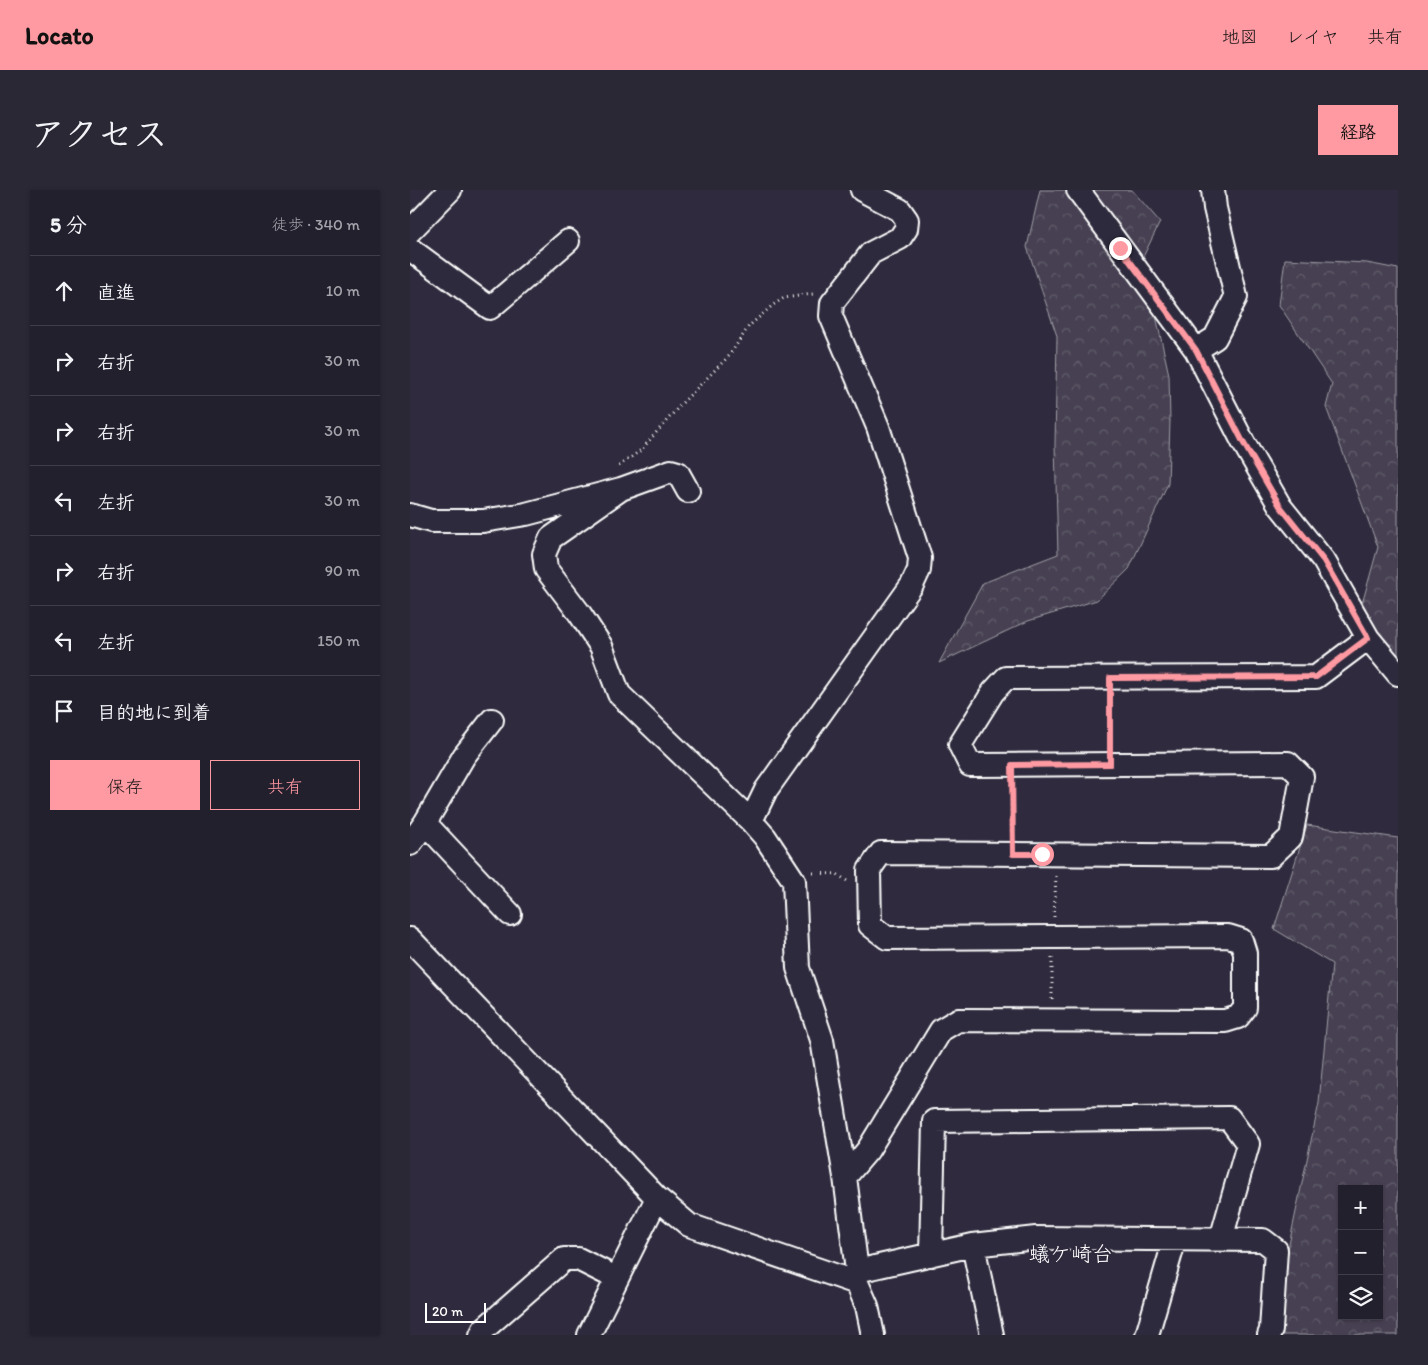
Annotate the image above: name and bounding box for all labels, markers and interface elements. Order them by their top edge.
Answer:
text: Locato [25,21,94,50]
text: 地図 [1222,26,1258,48]
text: レイヤ [1286,26,1339,48]
text: 共有 [1367,26,1403,48]
button: 経路 [1318,105,1398,155]
text: アクセス [30,113,168,155]
text: 5 分 [50,212,87,237]
text: 徒歩 · 340 m [272,215,360,234]
route end [1109,237,1132,260]
icon: ahead [50,277,78,305]
text: 直進 [97,281,135,304]
text: 10 m [326,281,360,300]
icon: right [50,347,78,375]
text: 右折 [97,351,135,374]
text: 30 m [324,351,360,370]
icon: right [50,417,78,445]
text: 右折 [97,421,135,444]
text: 30 m [324,421,360,440]
icon: left [50,487,78,515]
text: 左折 [97,491,135,514]
text: 30 m [324,491,360,510]
icon: right [50,557,78,585]
text: 右折 [97,561,135,584]
text: 90 m [325,561,360,580]
icon: left [50,627,78,655]
text: 左折 [97,631,135,654]
text: 150 m [317,631,360,650]
icon: arrive [50,697,78,725]
text: 目的地に到着 [97,701,211,724]
button: 保存 [50,760,200,810]
button: 共有 [210,760,360,810]
route start [1031,843,1054,866]
map controls [1338,1185,1383,1320]
button: + [1338,1185,1383,1230]
button: − [1338,1230,1383,1275]
district label: 蟻ケ崎台 [1029,1241,1113,1266]
button: layers [1338,1275,1383,1320]
scale bar [425,1300,486,1323]
text: 20 m [432,1303,463,1320]

